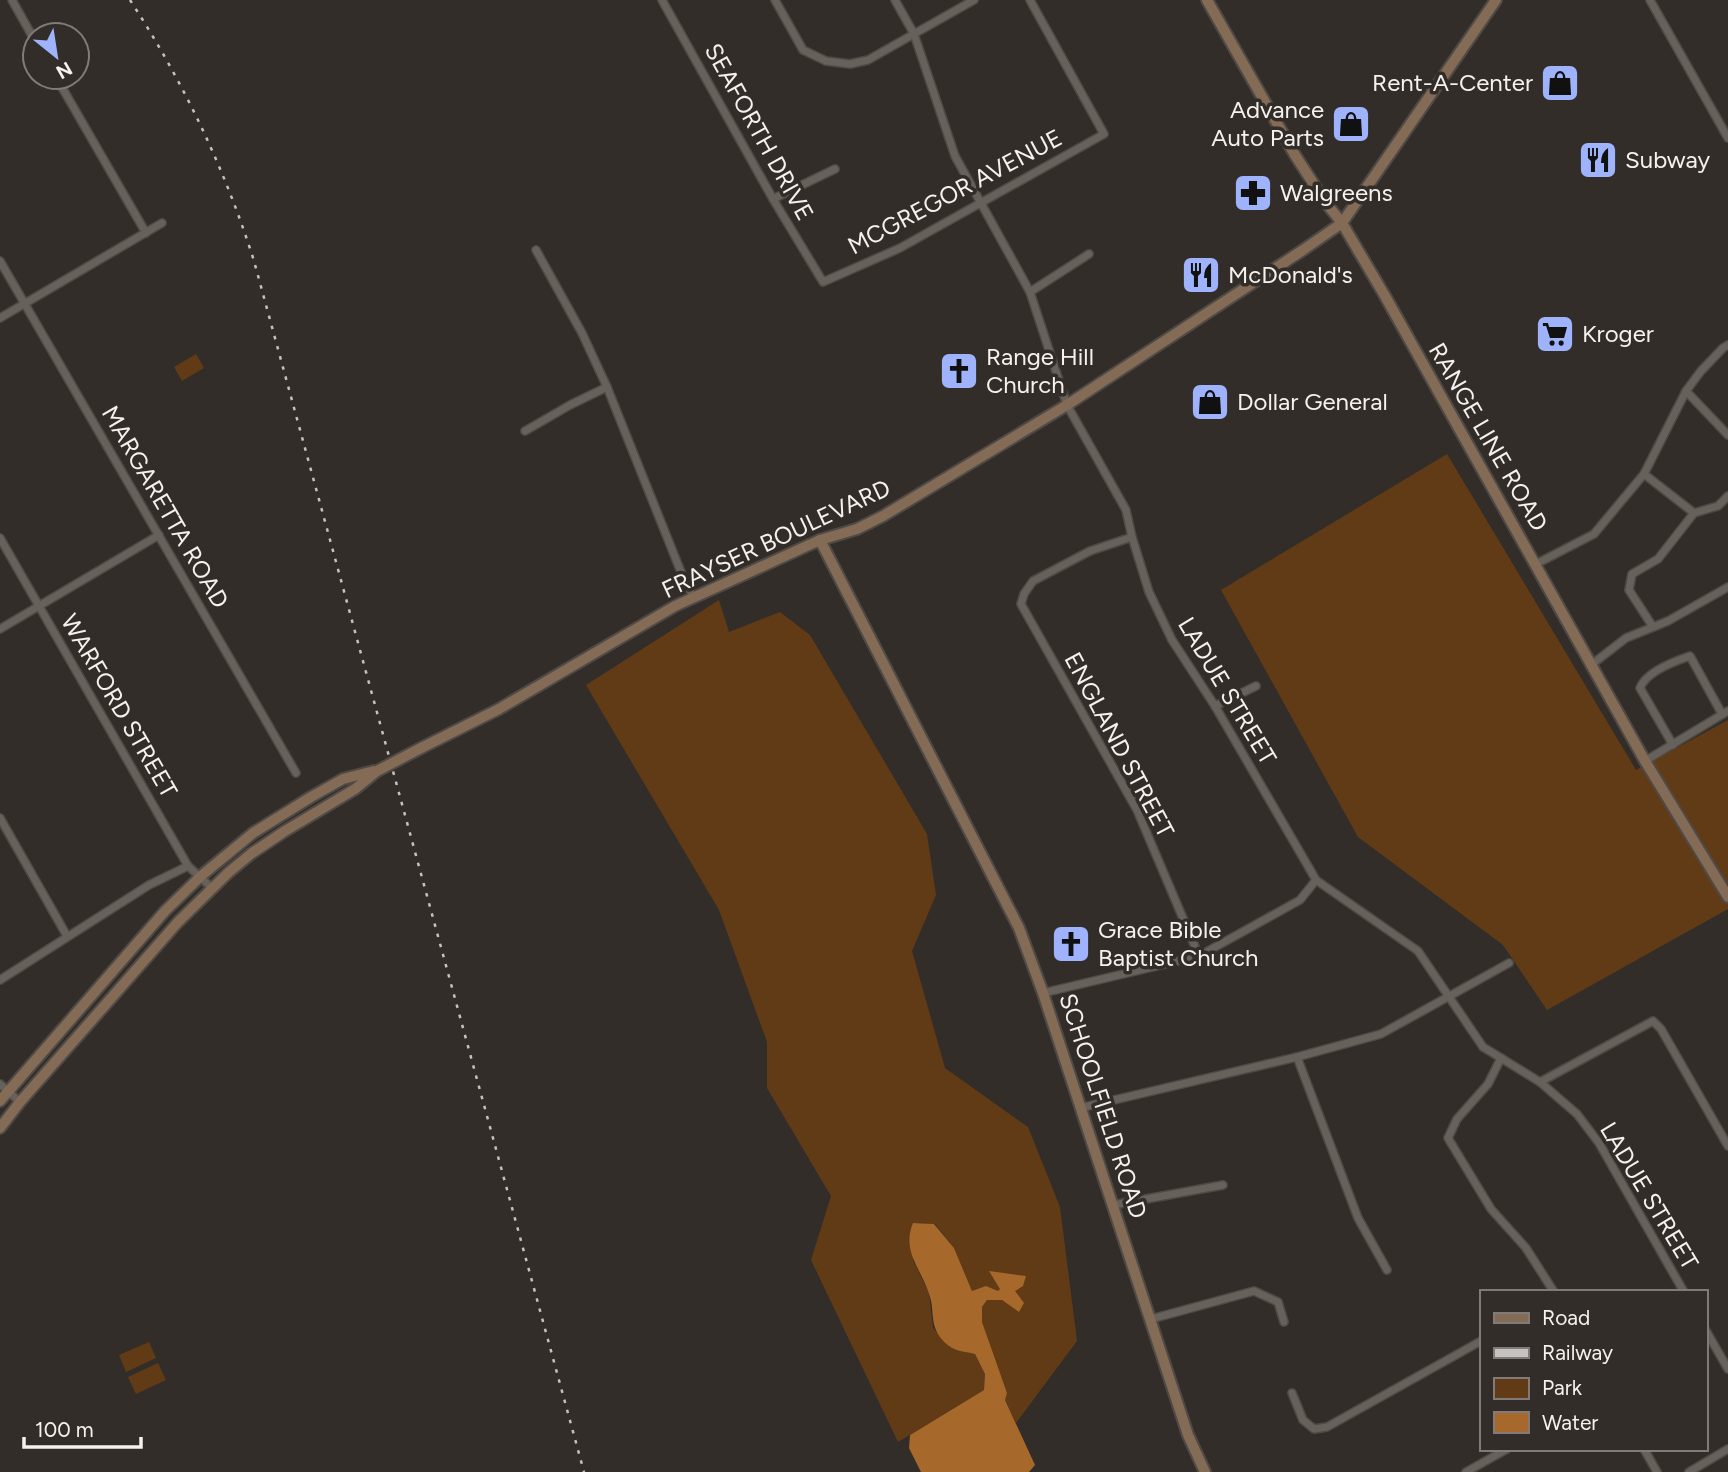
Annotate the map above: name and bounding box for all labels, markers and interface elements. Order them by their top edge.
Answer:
north arrow [21,21,91,91]
street label: SEAFORTH DRIVE [699,38,820,225]
text: N [52,57,76,84]
shop icon: Rent-A-Center [1539,62,1581,104]
place label: Rent-A-Center [1372,68,1533,97]
place label: Advance Auto Parts [1211,95,1324,152]
shop icon: Advance Auto Parts [1330,103,1372,145]
street label: MCGREGOR AVENUE [843,123,1067,260]
restaurant icon: Subway [1577,139,1619,181]
place label: Subway [1625,145,1710,174]
pharmacy icon: Walgreens [1232,172,1274,214]
place label: Walgreens [1280,178,1393,207]
restaurant icon: McDonald's [1180,254,1222,296]
place label: McDonald's [1228,260,1353,289]
supermarket icon: Kroger [1534,313,1576,355]
place label: Kroger [1582,319,1654,348]
street label: RANGE LINE ROAD [1423,338,1554,536]
place label: Range Hill Church [986,342,1094,399]
church icon: Range Hill Church [938,350,980,392]
shop icon: Dollar General [1189,381,1231,423]
place label: Dollar General [1237,387,1388,416]
street label: MARGARETTA ROAD [96,401,235,613]
street label: FRAYSER BOULEVARD [657,473,895,604]
street label: WARFORD STREET [55,609,184,803]
street label: LADUE STREET [1172,612,1283,770]
street label: ENGLAND STREET [1058,647,1180,842]
place label: Grace Bible Baptist Church [1098,915,1259,972]
church icon: Grace Bible Baptist Church [1050,923,1092,965]
street label: SCHOOLFIELD ROAD [1053,990,1154,1222]
street label: LADUE STREET [1594,1117,1705,1275]
legend [1480,1290,1707,1451]
text: Road [1542,1305,1590,1330]
text: Railway [1542,1340,1613,1365]
text: Park [1542,1375,1583,1400]
scale bar [24,1406,142,1450]
text: Water [1542,1410,1598,1435]
text: 100 m [35,1417,94,1442]

